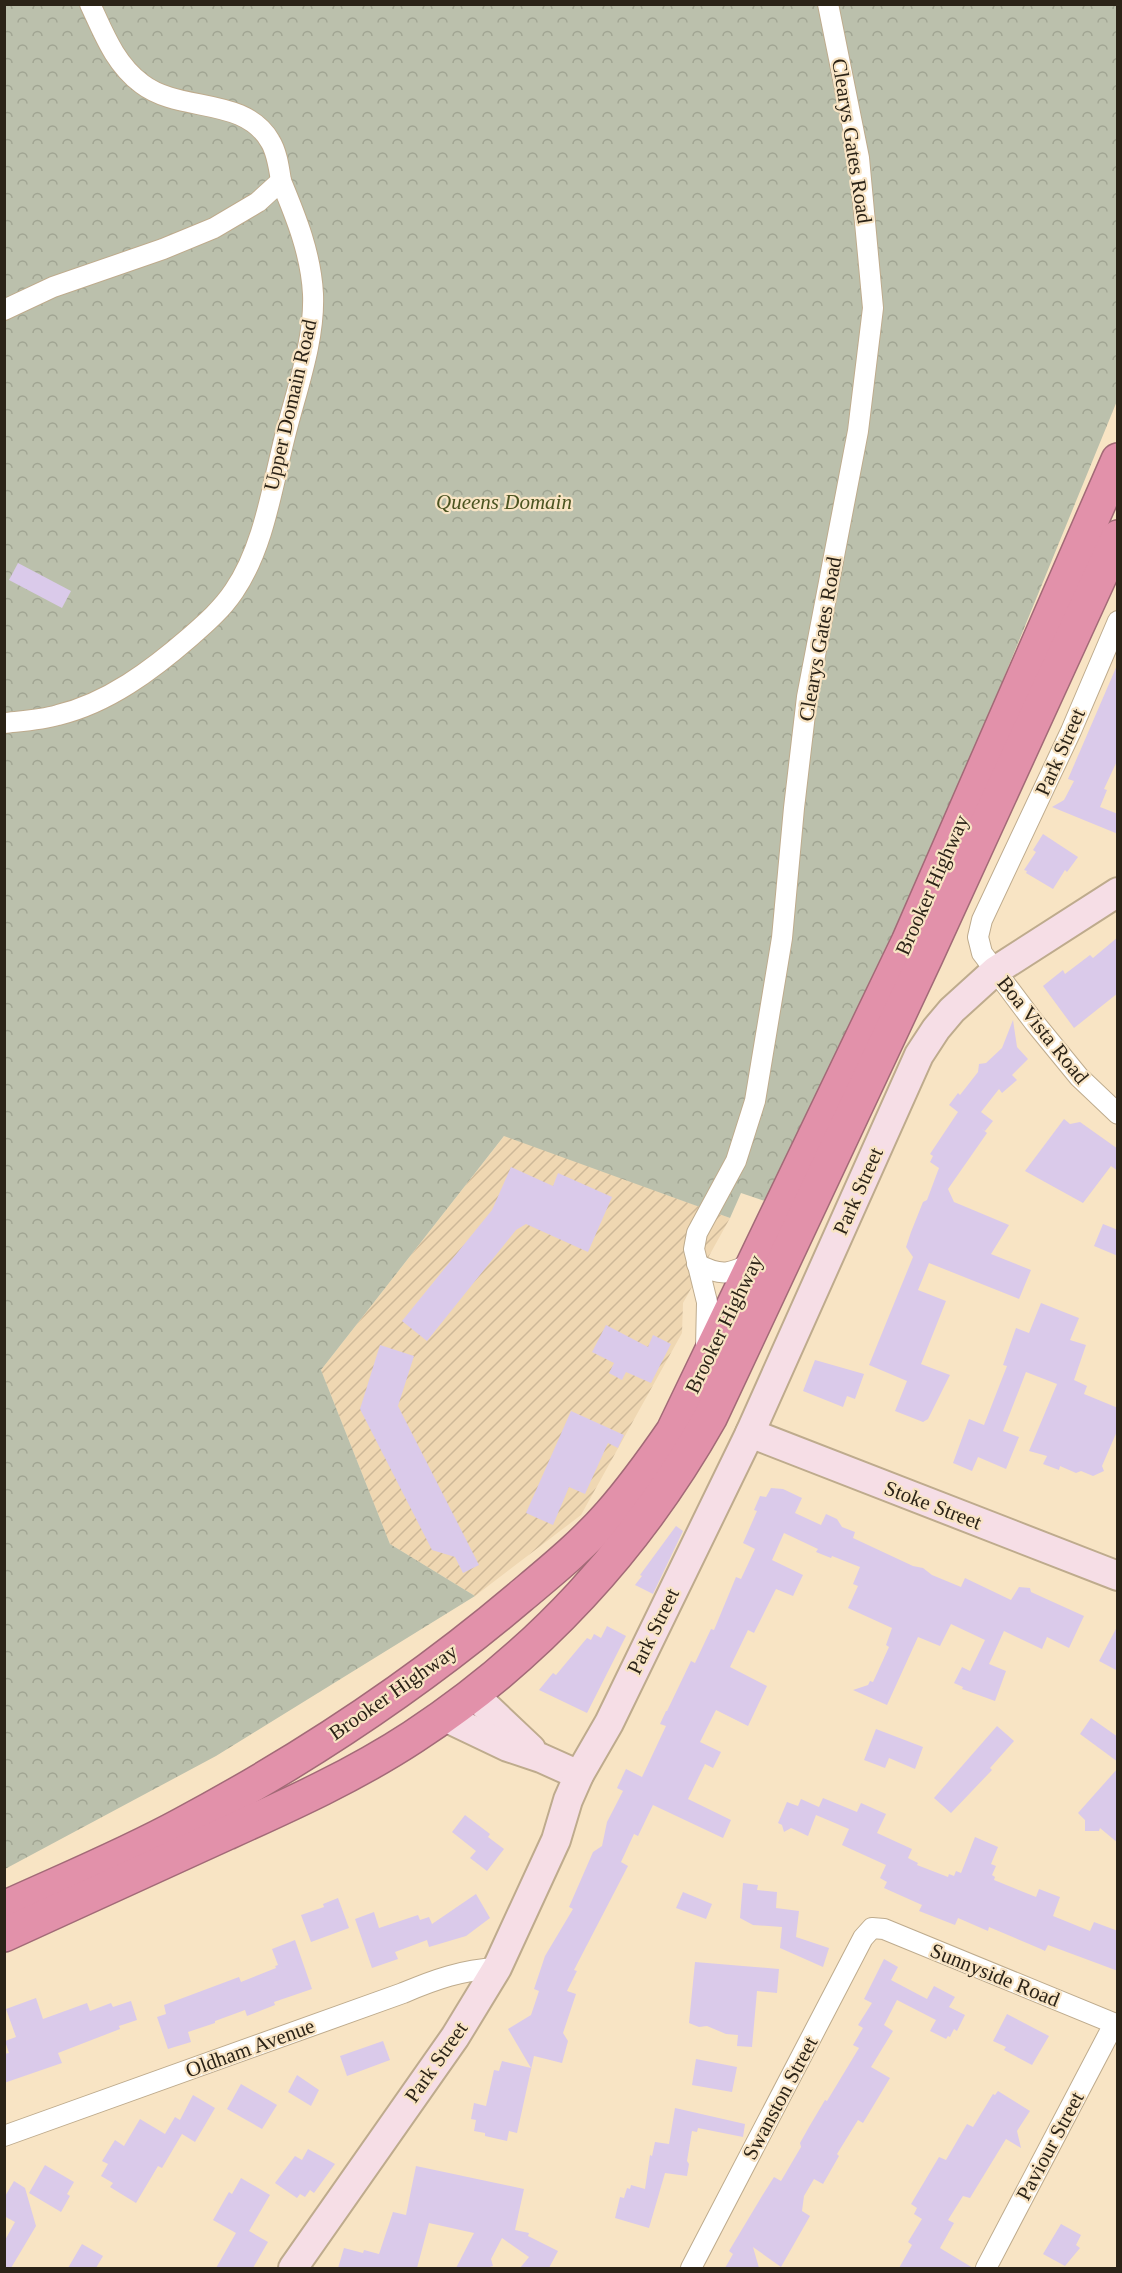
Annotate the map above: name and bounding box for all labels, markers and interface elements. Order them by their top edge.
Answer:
street label: Clearys Gates Road [827,57,877,226]
street label: Upper Domain Road [259,317,321,493]
park label: Queens Domain [436,490,572,514]
street label: Clearys Gates Road [794,554,846,723]
street label: Park Street [1030,705,1090,799]
street label: Brooker Highway [890,811,974,959]
street label: Boa Vista Road [992,971,1094,1089]
street label: Park Street [828,1144,888,1238]
street label: Brooker Highway [680,1250,768,1397]
street label: Stoke Street [881,1476,985,1535]
street label: Park Street [622,1584,684,1678]
street label: Brooker Highway [324,1639,462,1745]
street label: Sunnyside Road [927,1938,1064,2012]
street label: Oldham Avenue [182,2014,318,2082]
street label: Park Street [400,2017,473,2107]
street label: Swanston Street [738,2032,823,2164]
street label: Paviour Street [1011,2087,1089,2204]

